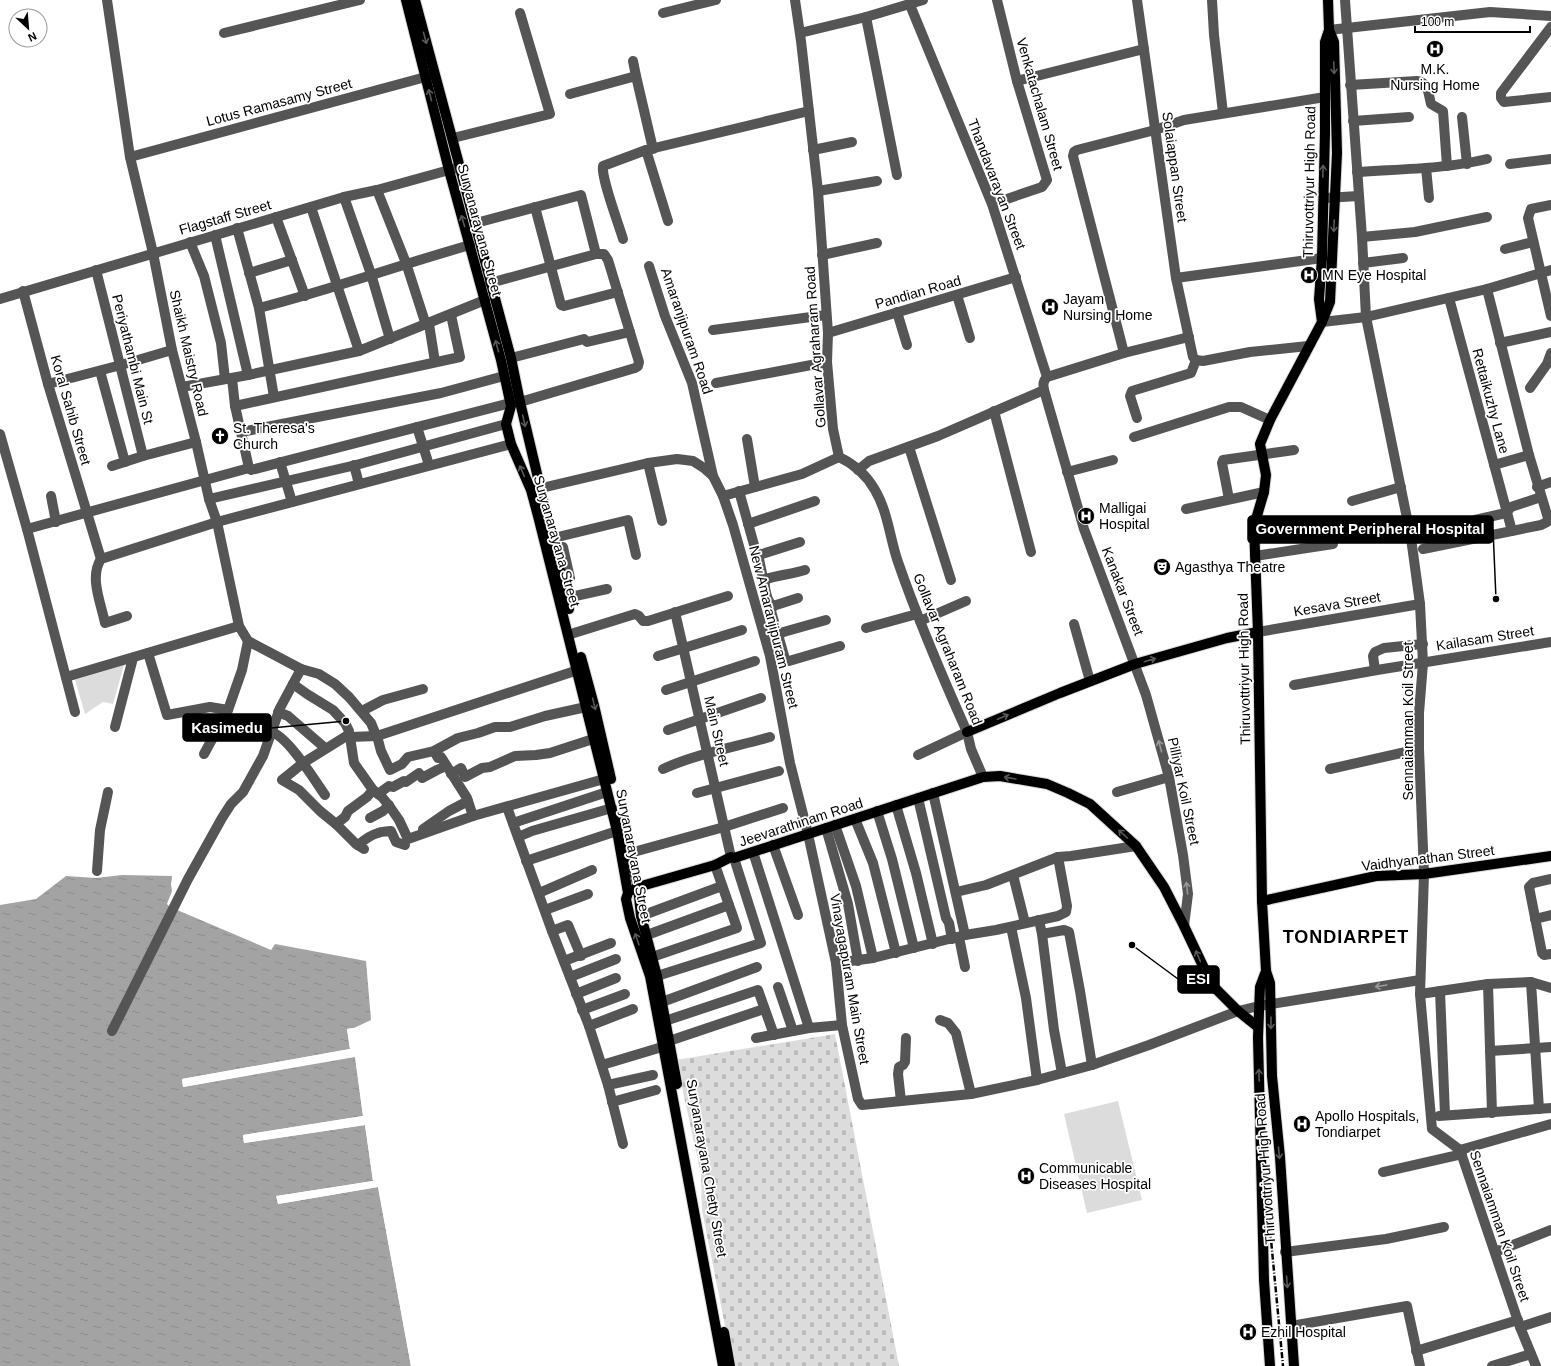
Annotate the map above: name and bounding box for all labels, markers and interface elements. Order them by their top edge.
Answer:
north arrow [8,8,48,48]
scale bar [1415,8,1530,34]
text: 100 m [1421,15,1454,29]
text: N [26,30,39,44]
one-way arrow [422,31,429,44]
street label: Venkatachalam Street [1013,36,1067,172]
hospital icon: M.K. Nursing Home [1425,39,1445,59]
one-way arrow [1331,61,1338,74]
place label: M.K. Nursing Home [1390,61,1480,93]
street label: Lotus Ramasamy Street [204,75,354,129]
one-way arrow [425,89,433,102]
street label: Thiruvottriyur High Road [1300,106,1318,258]
street label: Solaiappan Street [1159,111,1191,223]
street label: Thandavarayan Street [965,116,1029,252]
street label: Suryanarayana Street [455,162,505,298]
one-way arrow [1320,165,1327,178]
street label: Flagstaff Street [177,196,273,238]
one-way arrow [459,214,466,227]
one-way arrow [1330,219,1338,232]
hospital icon: MN Eye Hospital [1299,265,1319,285]
street label: Amaranjipuram Road [658,266,716,396]
street label: Gollavar Agraharam Road [801,266,829,428]
place label: MN Eye Hospital [1322,267,1426,283]
street label: Pandian Road [873,272,963,312]
street label: Shaikh Maistry Road [167,288,211,418]
place label: Jayam Nursing Home [1063,291,1153,323]
street label: Periyathambi Main St [109,293,157,426]
hospital icon: Jayam Nursing Home [1040,297,1060,317]
one-way arrow [493,340,500,353]
street label: Rettaikuzhy Lane [1469,347,1513,456]
street label: Koral Sahib Street [48,353,94,467]
one-way arrow [521,414,528,427]
place label: St. Theresa's Church [233,420,315,452]
church icon: St. Theresa's Church [210,426,230,446]
one-way arrow [518,465,526,477]
street label: Suryanarayana Street [531,473,583,609]
place label: Malligai Hospital [1099,500,1150,532]
hospital icon: Malligai Hospital [1076,506,1096,526]
callout: Government Peripheral Hospital [1248,516,1493,543]
text: Government Peripheral Hospital [1255,520,1485,537]
street label: New Amaranjipuram Street [746,544,802,710]
street label: Kanakar Street [1099,545,1147,638]
theatre icon: Agasthya Theatre [1152,557,1172,577]
place label: Agasthya Theatre [1175,559,1285,575]
street label: Gollavar Agraharam Road [910,571,986,727]
street label: Kesava Street [1292,588,1382,620]
street label: Thiruvottriyur High Road [1235,593,1253,745]
street label: Kailasam Street [1435,622,1535,654]
street label: Sennaiamman Koil Street [1400,642,1416,800]
one-way arrow [1143,655,1156,663]
street label: Main Street [701,694,733,768]
one-way arrow [590,697,598,710]
one-way arrow [996,713,1008,720]
callout: Kasimedu [183,714,271,741]
text: Kasimedu [191,719,263,736]
street label: Pilliyar Koil Street [1165,736,1203,846]
one-way arrow [1156,740,1163,753]
one-way arrow [1004,773,1017,781]
street label: Suryanarayana Street [613,788,655,924]
street label: Jeevarathinam Road [737,794,865,850]
one-way arrow [1119,830,1129,839]
street label: Vaidhyanathan Street [1361,842,1495,874]
one-way arrow [1183,882,1191,895]
street label: Vinayagapuram Main Street [827,892,873,1066]
district label: TONDIARPET [1283,927,1409,947]
one-way arrow [633,933,640,946]
one-way arrow [1194,950,1201,962]
callout: ESI [1178,966,1219,993]
text: ESI [1186,970,1210,987]
one-way arrow [1375,982,1388,990]
one-way arrow [1267,1016,1275,1029]
one-way arrow [1255,1069,1263,1082]
street label: Suryanarayana Chetty Street [683,1078,731,1258]
street label: Thiruvottriyur High Road [1252,1093,1278,1245]
place label: Apollo Hospitals, Tondiarpet [1315,1108,1419,1140]
hospital icon: Apollo Hospitals, Tondiarpet [1292,1114,1312,1134]
one-way arrow [1275,1146,1283,1159]
street label: Sennaiamman Koil Street [1467,1148,1533,1304]
place label: Communicable Diseases Hospital [1039,1160,1151,1192]
hospital icon: Communicable Diseases Hospital [1016,1166,1036,1186]
one-way arrow [1284,1275,1291,1288]
hospital icon: Ezhil Hospital [1238,1322,1258,1342]
place label: Ezhil Hospital [1261,1324,1346,1340]

